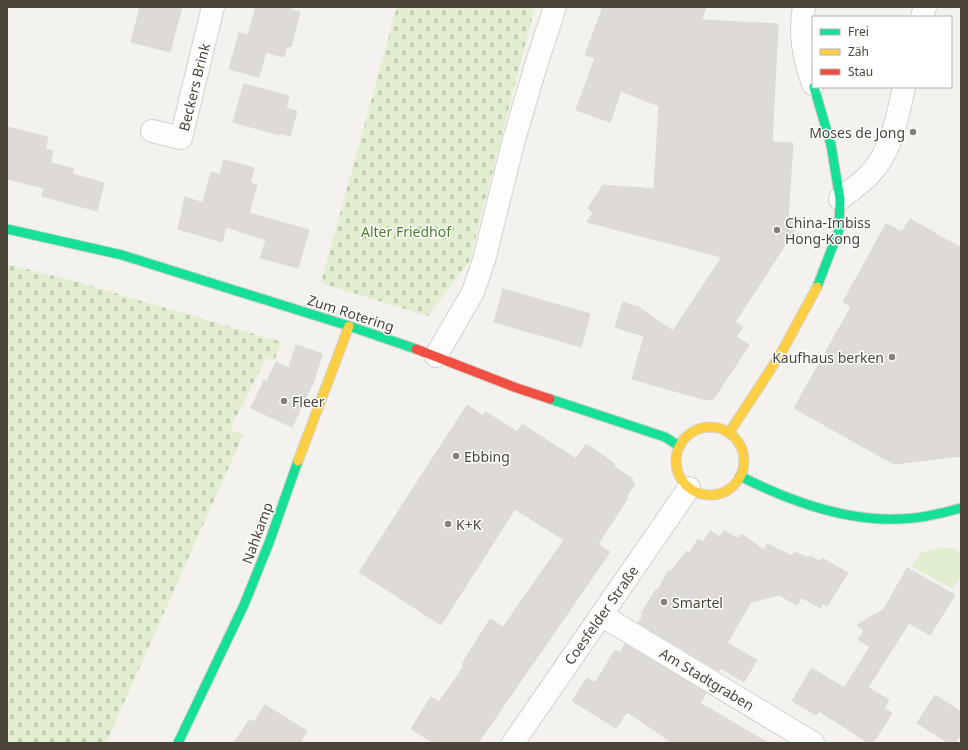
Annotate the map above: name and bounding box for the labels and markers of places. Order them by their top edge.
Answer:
place label: Moses de Jong [809,123,905,142]
marker: Moses de Jong [908,127,918,137]
place label: China-Imbiss Hong-Kong [785,213,871,248]
marker: China-Imbiss Hong-Kong [772,225,782,235]
place label: Kaufhaus berken [772,348,884,367]
marker: Kaufhaus berken [887,352,897,362]
place label: Fleer [292,392,325,411]
marker: Fleer [279,396,289,406]
place label: Ebbing [464,447,510,466]
marker: Ebbing [451,451,461,461]
place label: K+K [456,515,482,534]
marker: K+K [443,519,453,529]
place label: Smartel [672,593,723,612]
marker: Smartel [659,597,669,607]

